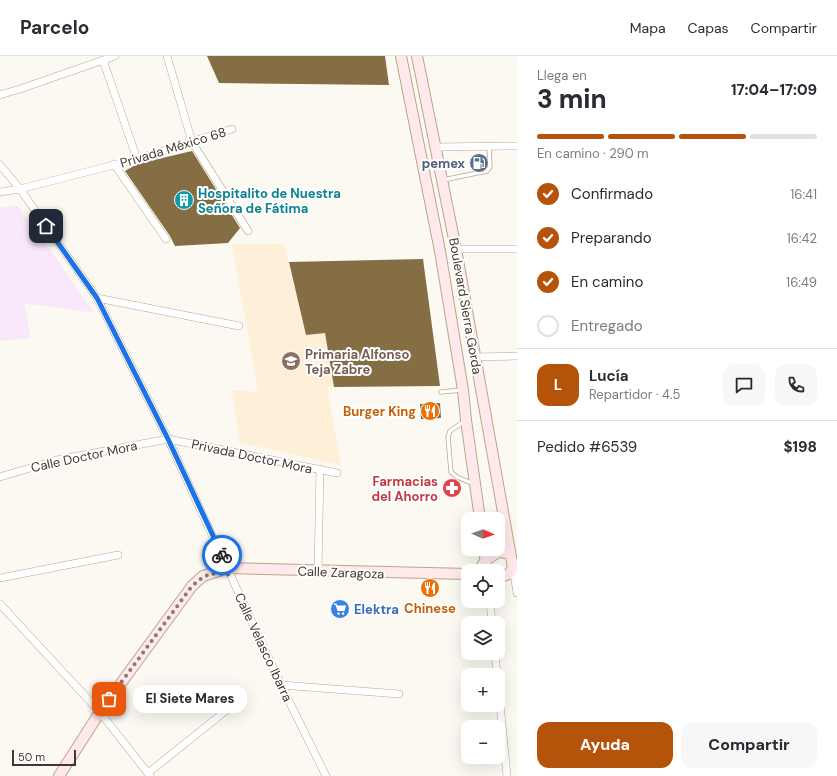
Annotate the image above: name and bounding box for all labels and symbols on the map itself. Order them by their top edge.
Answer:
street label: Privada México 68 [118,123,228,172]
fuel station icon: pemex [468,152,490,174]
place label: pemex [422,155,466,172]
place label: Hospitalito de Nuestra Señora de Fátima [198,185,341,217]
building icon: Hospitalito de Nuestra Señora de Fátima [173,189,195,211]
pin [29,209,63,243]
street label: Boulevard Sierra Gorda [445,236,486,376]
place label: Primaria Alfonso Teja Zabre [305,346,409,378]
school or university icon: Primaria Alfonso Teja Zabre [280,350,302,372]
restaurant icon: Burger King [419,400,441,422]
place label: Burger King [343,403,416,420]
street label: Privada Doctor Mora [190,435,314,478]
street label: Calle Doctor Mora [29,437,139,476]
place label: Farmacias del Ahorro [371,473,438,505]
pharmacy icon: Farmacias del Ahorro [441,477,463,499]
north arrow [461,512,505,556]
courier [202,535,242,575]
street label: Calle Zaragoza [297,562,385,583]
restaurant icon: Chinese [419,577,441,599]
street label: Calle Velasco Ibarra [231,590,296,704]
supermarket icon: Elektra [329,598,351,620]
place label: Chinese [404,600,456,617]
place label: Elektra [354,601,399,618]
pin [92,682,126,716]
callout: El Siete Mares [133,685,247,713]
scale bar [12,748,76,767]

